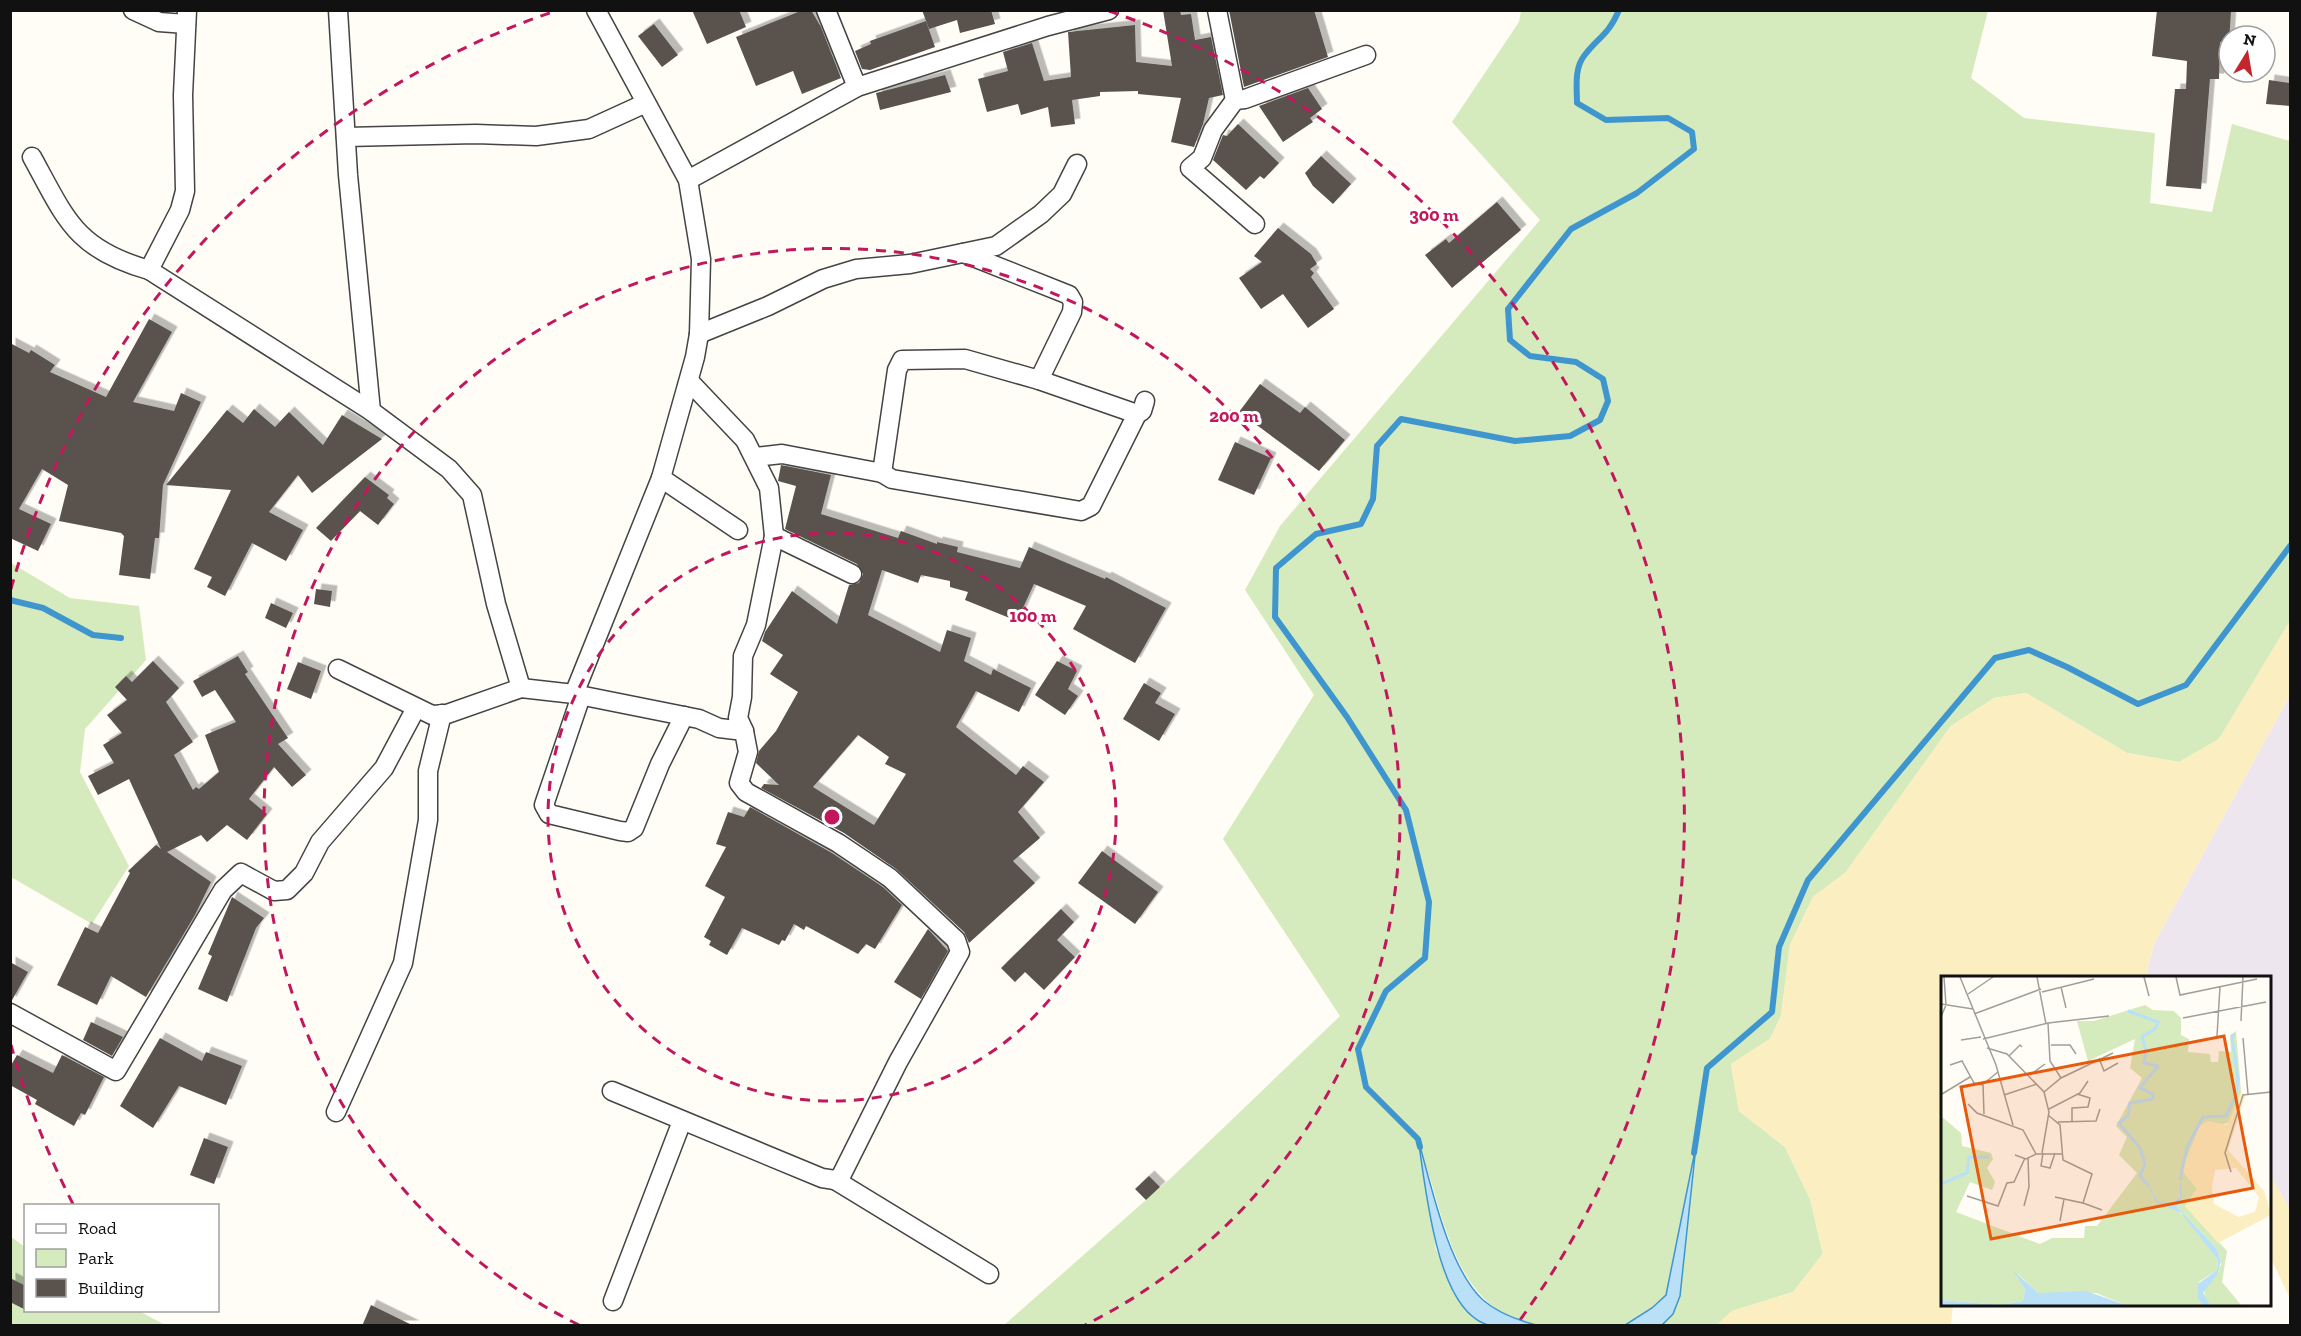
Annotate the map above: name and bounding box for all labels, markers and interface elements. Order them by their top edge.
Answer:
north arrow [2217,24,2277,84]
text: N [2242,29,2258,50]
text: 300 m [1409,204,1459,226]
text: 200 m [1209,405,1259,427]
text: 100 m [1009,605,1057,627]
centre of rings [822,807,842,827]
inset map [1941,976,2271,1306]
legend [24,1204,219,1312]
text: Road [78,1217,117,1239]
text: Park [78,1247,114,1269]
text: Building [78,1277,144,1299]

